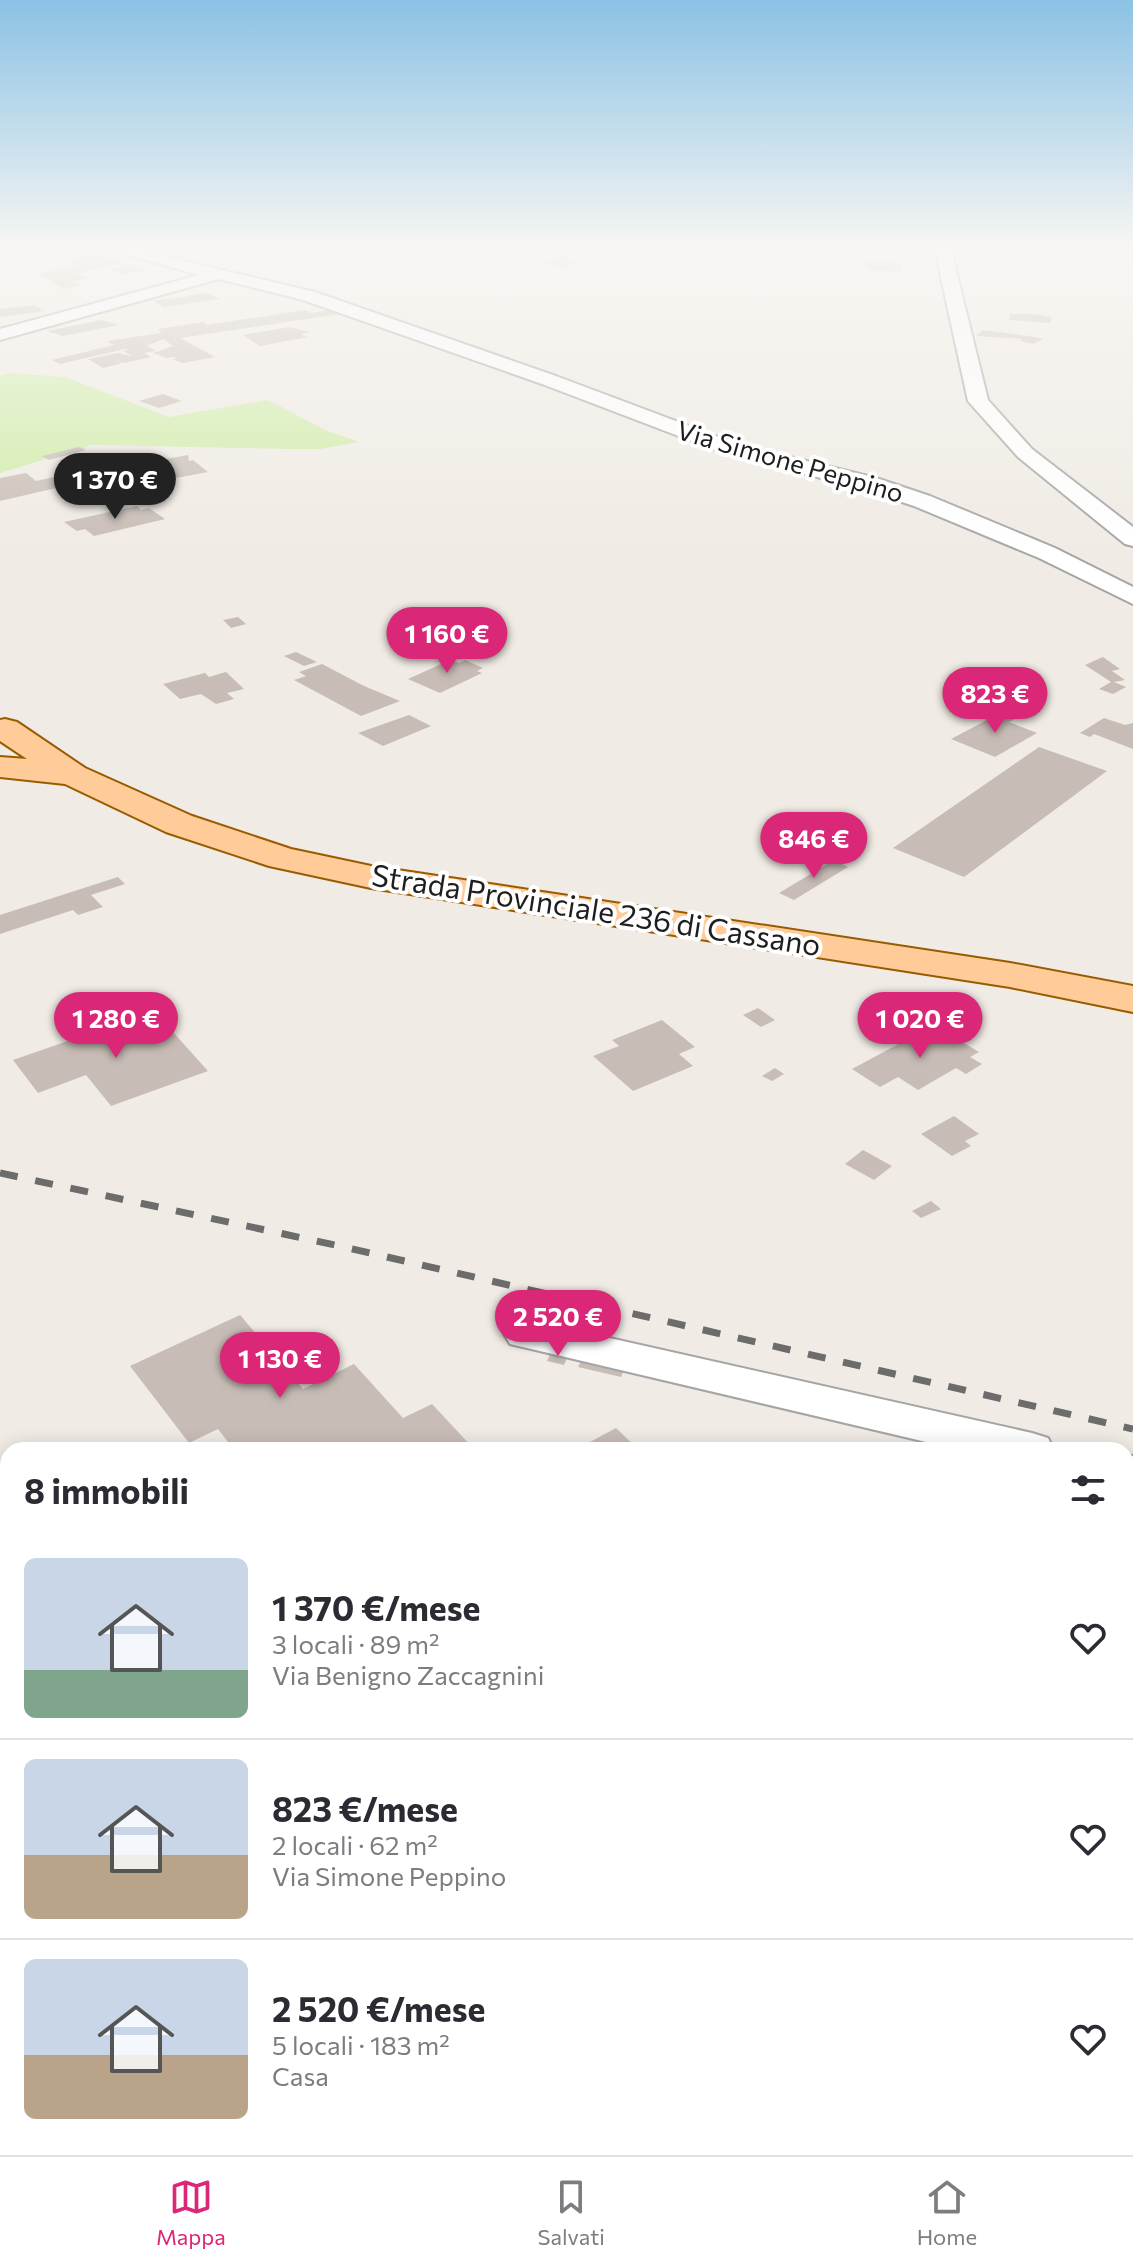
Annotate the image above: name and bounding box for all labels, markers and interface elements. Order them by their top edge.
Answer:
street label: Via Simone Peppino [674,413,907,508]
pin: 1 370 € [41,453,189,521]
text: 1 370 € [72,463,158,494]
pin: 1 160 € [373,607,521,675]
text: 1 160 € [404,617,490,648]
pin: 823 € [939,667,1051,735]
text: 823 € [960,677,1030,708]
pin: 846 € [758,812,870,880]
text: 846 € [778,822,850,853]
street label: Strada Provinciale 236 di Cassano [369,855,823,962]
pin: 1 280 € [42,992,190,1060]
pin: 1 020 € [846,992,994,1060]
text: 1 280 € [72,1002,160,1033]
text: 1 020 € [875,1002,965,1033]
pin: 2 520 € [484,1290,632,1358]
text: 2 520 € [513,1300,603,1331]
pin: 1 130 € [206,1332,354,1400]
text: 1 130 € [238,1342,322,1373]
icon: filters [1066,1468,1110,1512]
text: 8 immobili [24,1469,189,1511]
text: 1 370 €/mese [272,1586,480,1628]
icon: home [88,1590,184,1686]
icon: heart [1066,1616,1110,1660]
text: 3 locali · 89 m² [272,1628,439,1659]
text: Via Benigno Zaccagnini [272,1659,544,1690]
text: 823 €/mese [272,1787,458,1829]
icon: home [88,1791,184,1887]
icon: heart [1066,1817,1110,1861]
text: 2 locali · 62 m² [272,1829,438,1860]
text: Via Simone Peppino [272,1860,506,1891]
text: 2 520 €/mese [272,1987,485,2029]
icon: home [88,1991,184,2087]
icon: heart [1066,2017,1110,2061]
text: 5 locali · 183 m² [272,2029,450,2060]
text: Casa [272,2060,329,2091]
tab: Mappa [156,2175,226,2250]
tab: Salvati [538,2175,605,2250]
tab: Home [917,2175,977,2250]

